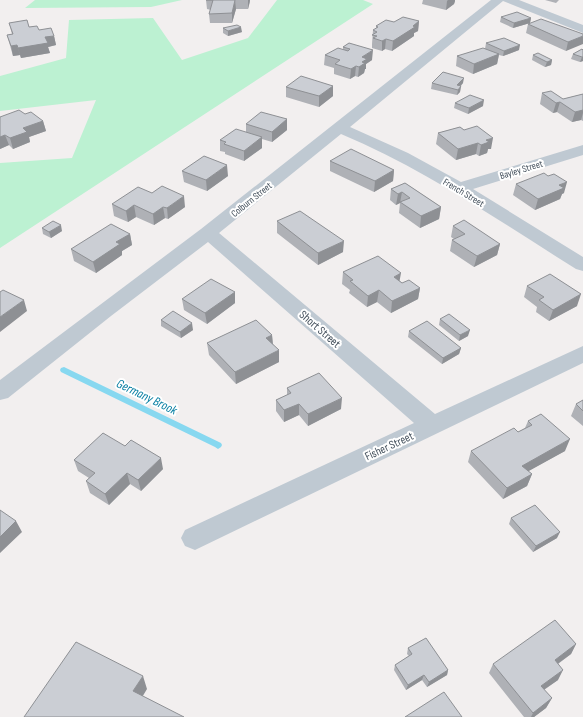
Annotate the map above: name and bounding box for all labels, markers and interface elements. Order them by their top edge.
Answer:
street label: Bayley Street [498,158,544,182]
street label: French Street [441,176,486,210]
street label: Colburn Street [229,180,274,220]
street label: Short Street [296,307,344,352]
water label: Germany Brook [114,375,181,419]
street label: Fisher Street [363,429,416,464]

